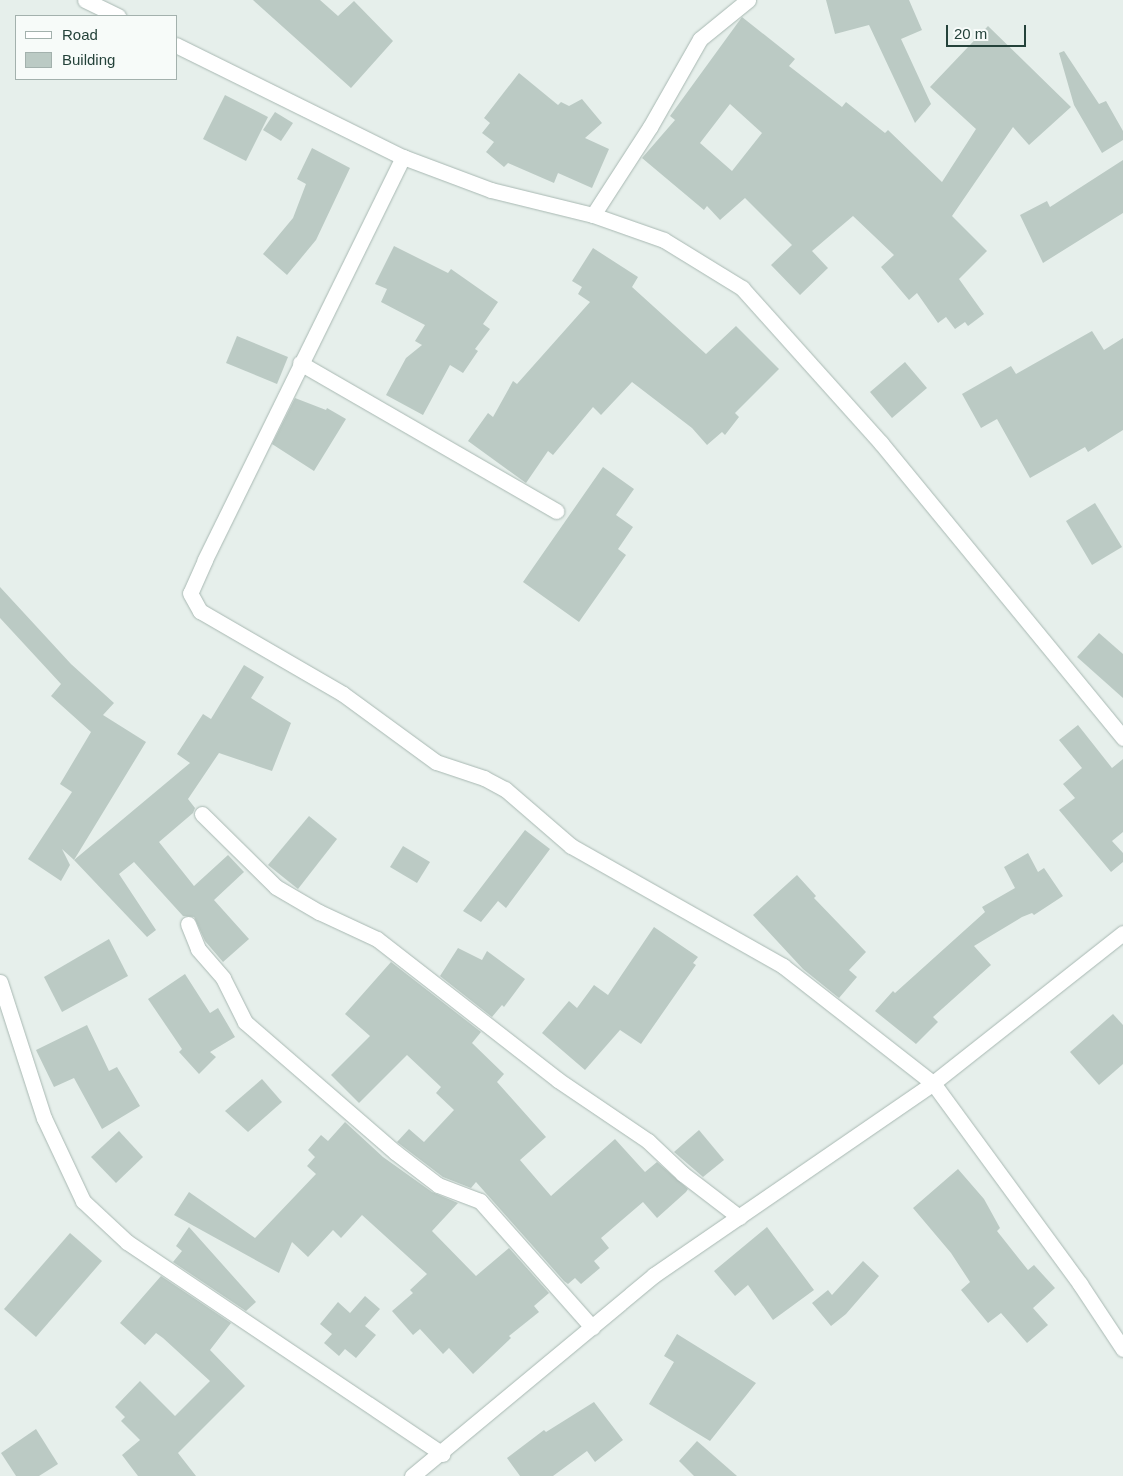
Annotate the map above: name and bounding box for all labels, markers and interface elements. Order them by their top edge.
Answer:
legend [15,15,178,80]
scale bar [948,15,1028,47]
text: 20 m [954,25,987,42]
text: Road [62,26,98,43]
text: Building [62,51,115,68]

